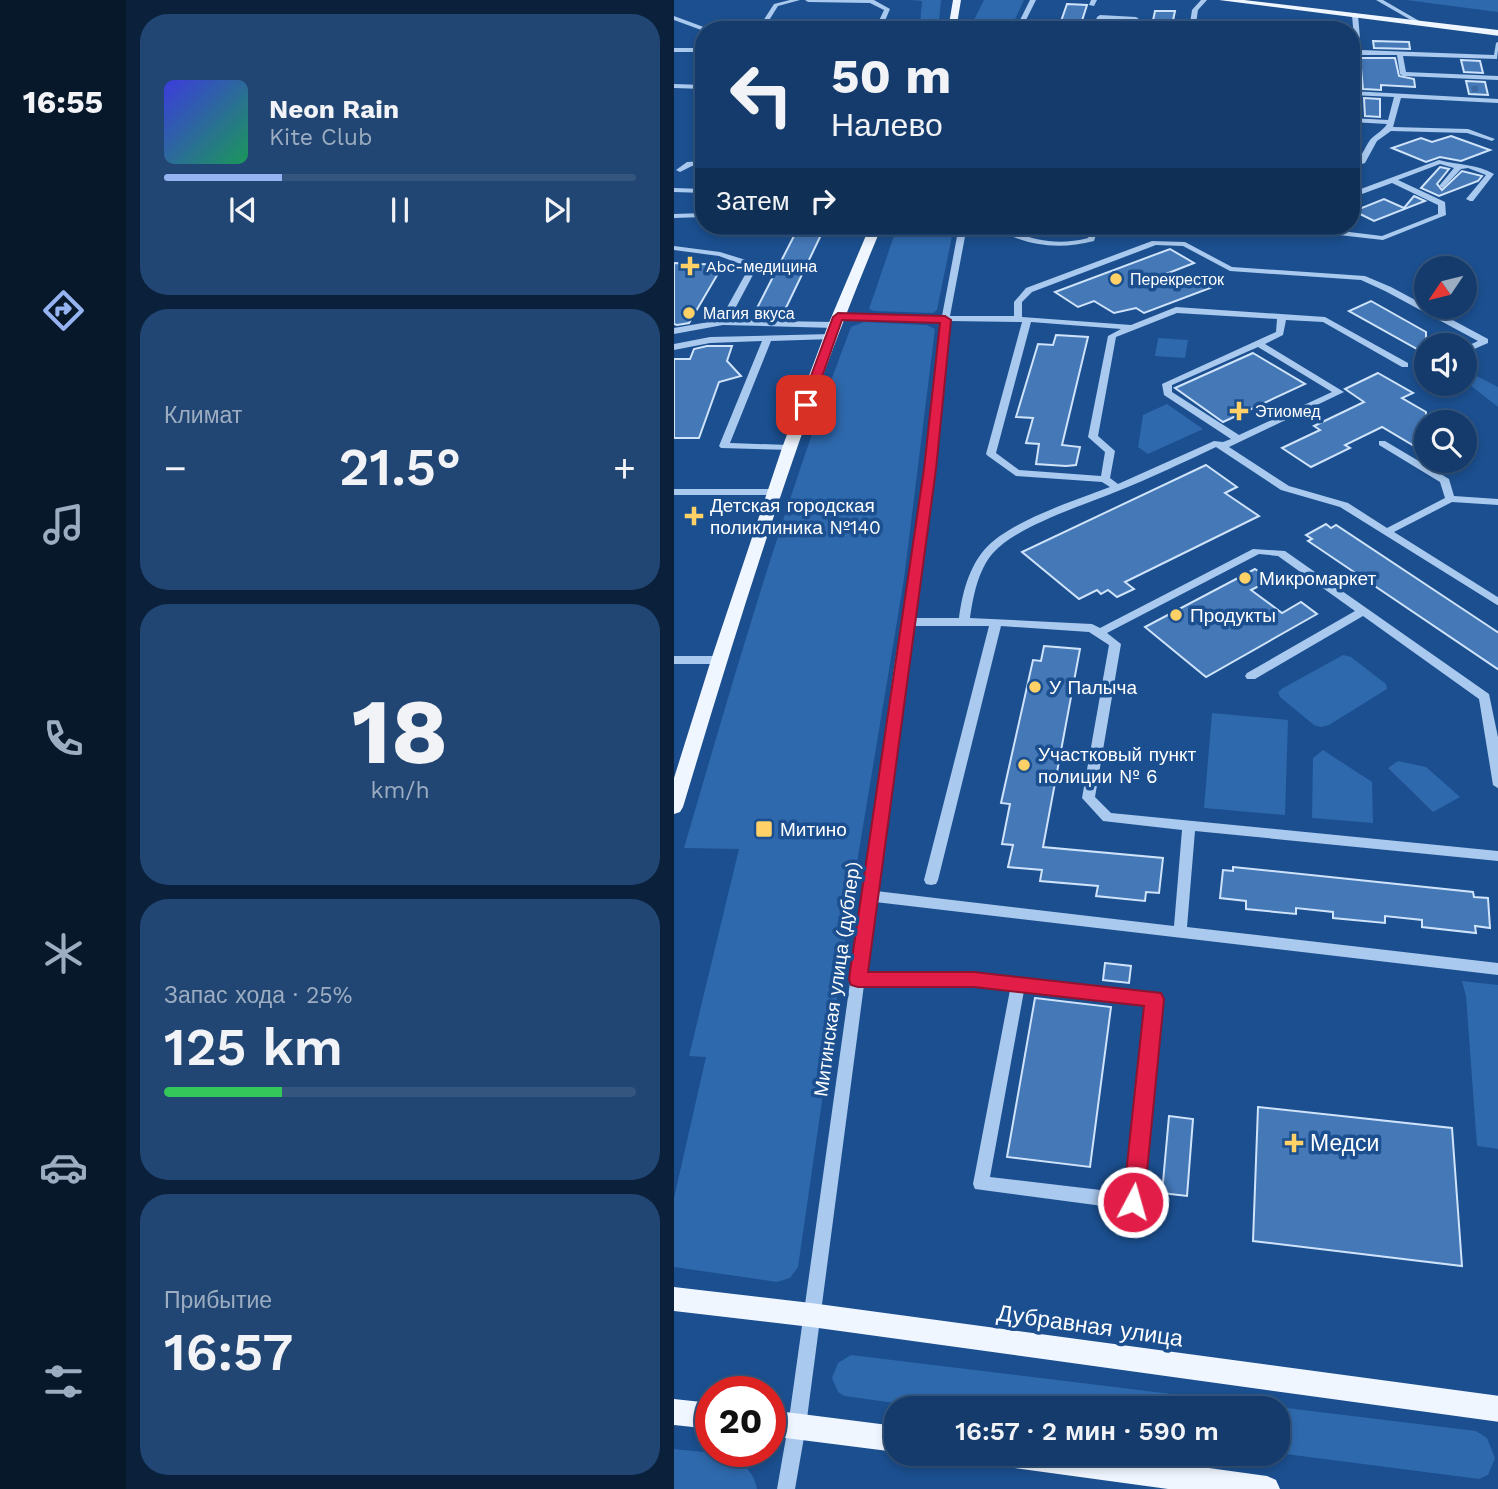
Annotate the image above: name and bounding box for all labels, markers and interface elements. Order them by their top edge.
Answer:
text: 50 m [831,47,951,105]
icon: left [716,49,807,140]
text: 16:55 [23,83,103,121]
text: Neon Rain [269,94,399,124]
text: Налево [831,106,943,144]
text: Kite Club [269,124,372,151]
icon: right [804,182,842,220]
text: Затем [716,186,790,216]
icon: previous [224,191,262,229]
icon: pause [381,191,419,229]
icon: next [538,191,576,229]
marker: Abc-медицина [680,256,700,276]
north arrow [1414,256,1477,318]
map controls [1414,256,1477,473]
place label: Abc-медицина [706,257,817,276]
place label: Перекресток [1130,270,1225,289]
marker: Перекресток [1108,271,1124,287]
icon: directions [39,286,88,335]
place label: Магия вкуса [703,304,795,323]
marker: Магия вкуса [681,305,697,321]
button: sound [1414,333,1477,396]
pin [776,375,836,435]
icon: arrive [787,386,825,424]
marker: Этиомед [1229,401,1249,421]
text: Климат [164,402,242,429]
place label: Этиомед [1255,402,1321,421]
button: search [1414,410,1477,473]
text: 21.5° [339,437,461,498]
text: − [164,446,187,490]
text: + [613,446,636,490]
place label: Детская городская поликлиника №140 [710,494,881,539]
icon: music [39,500,88,549]
marker: Детская городская поликлиника №140 [684,506,704,526]
place label: Микромаркет [1259,567,1377,590]
marker: Микромаркет [1237,570,1253,586]
place label: Продукты [1190,604,1276,627]
marker: Продукты [1168,607,1184,623]
place label: У Палыча [1049,676,1137,699]
text: 18 [352,678,448,785]
marker: У Палыча [1027,679,1043,695]
icon: phone [39,714,88,763]
place label: Участковый пункт полиции № 6 [1038,743,1196,788]
marker: Участковый пункт полиции № 6 [1016,757,1032,773]
text: km/h [370,777,430,804]
place label: Митино [780,818,847,841]
marker: Митино [754,819,774,839]
street label: Митинская улица (дублер) [809,860,865,1098]
icon: climate [39,929,88,978]
text: Запас хода · 25% [164,982,352,1009]
text: 125 km [164,1017,343,1078]
place label: Медси [1310,1130,1379,1157]
marker: Медси [1284,1133,1304,1153]
icon: car [39,1143,88,1192]
position arrow [1096,1165,1170,1239]
text: Прибытие [164,1287,272,1314]
street label: Дубравная улица [995,1300,1185,1352]
text: 16:57 [164,1322,293,1383]
icon: filters [39,1357,88,1406]
speed limit sign: 20 [695,1376,786,1467]
text: 16:57 · 2 мин · 590 m [955,1416,1219,1446]

